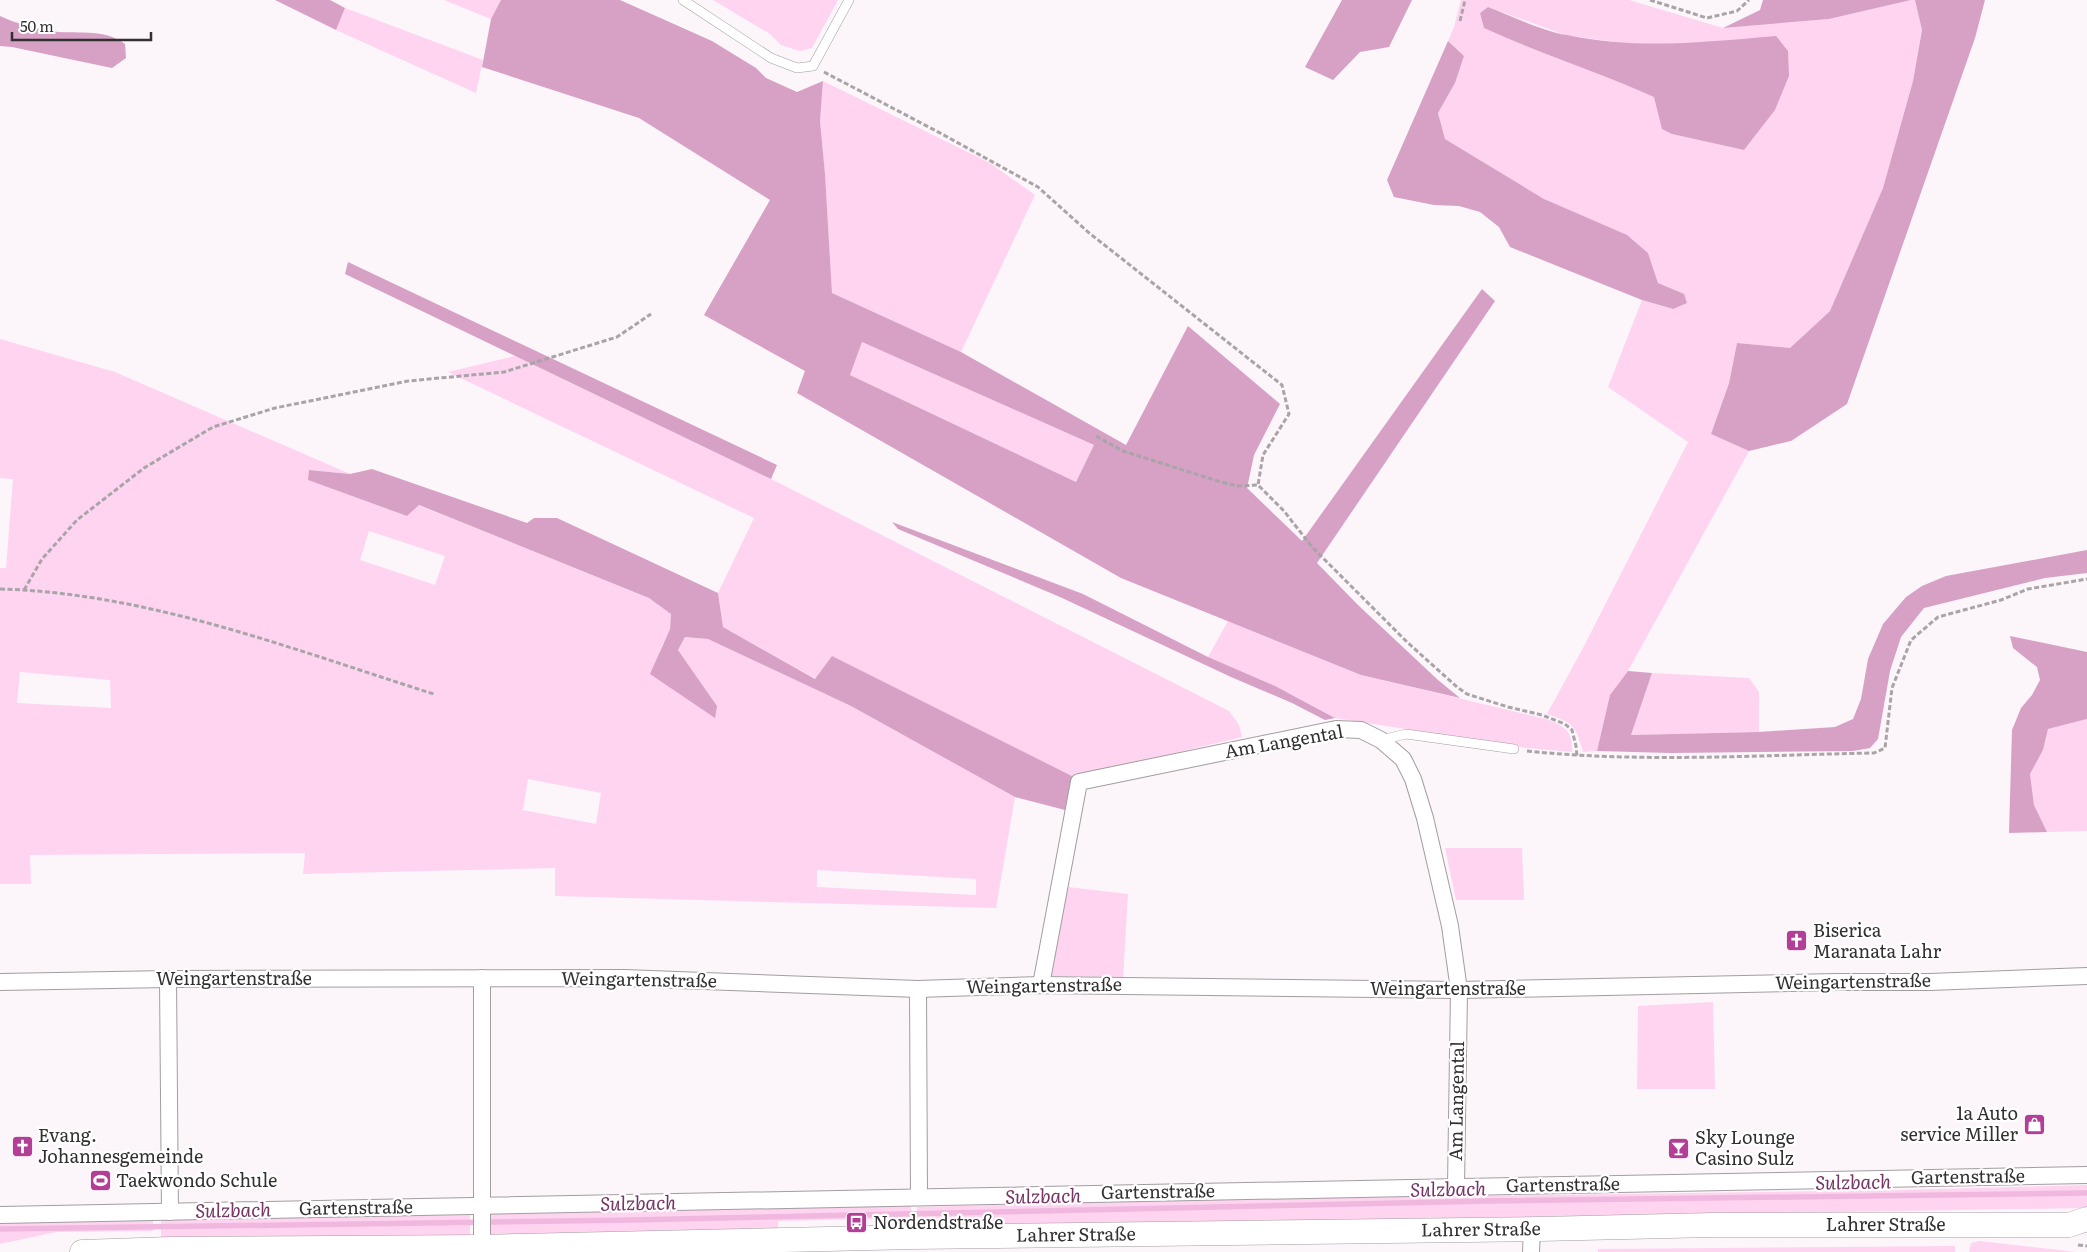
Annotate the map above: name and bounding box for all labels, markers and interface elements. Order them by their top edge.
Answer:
scale bar [12,10,151,42]
text: 50 m [20,14,54,37]
street label: Am Langental [1222,717,1345,764]
place label: Biserica Maranata Lahr [1813,916,1942,964]
church icon: Biserica Maranata Lahr [1785,929,1809,953]
street label: Weingartenstraße [156,964,312,991]
street label: Weingartenstraße [561,964,717,993]
street label: Weingartenstraße [1775,966,1931,995]
street label: Weingartenstraße [966,970,1122,999]
street label: Weingartenstraße [1370,974,1526,1001]
street label: Am Langental [1441,1041,1470,1161]
place label: 1a Auto service Miller [1900,1099,2018,1147]
shop icon: 1a Auto service Miller [2022,1112,2046,1136]
place label: Evang. Johannesgemeinde [38,1121,203,1169]
place label: Sky Lounge Casino Sulz [1695,1123,1795,1171]
church icon: Evang. Johannesgemeinde [10,1134,34,1158]
bar icon: Sky Lounge Casino Sulz [1667,1136,1691,1160]
street label: Gartenstraße [1911,1161,2025,1190]
place label: Taekwondo Schule [116,1166,277,1193]
water label: Sulzbach [1815,1166,1891,1196]
sports icon: Taekwondo Schule [88,1169,112,1193]
street label: Gartenstraße [1506,1169,1620,1198]
water label: Sulzbach [1410,1173,1486,1203]
street label: Gartenstraße [1101,1176,1215,1205]
water label: Sulzbach [1005,1180,1081,1210]
water label: Sulzbach [600,1187,676,1217]
street label: Gartenstraße [299,1192,413,1221]
water label: Sulzbach [195,1194,271,1224]
place label: Nordendstraße [873,1208,1003,1235]
street label: Lahrer Straße [1826,1210,1946,1237]
bus stop icon: Nordendstraße [845,1211,869,1235]
street label: Lahrer Straße [1421,1214,1541,1243]
street label: Lahrer Straße [1016,1219,1136,1248]

